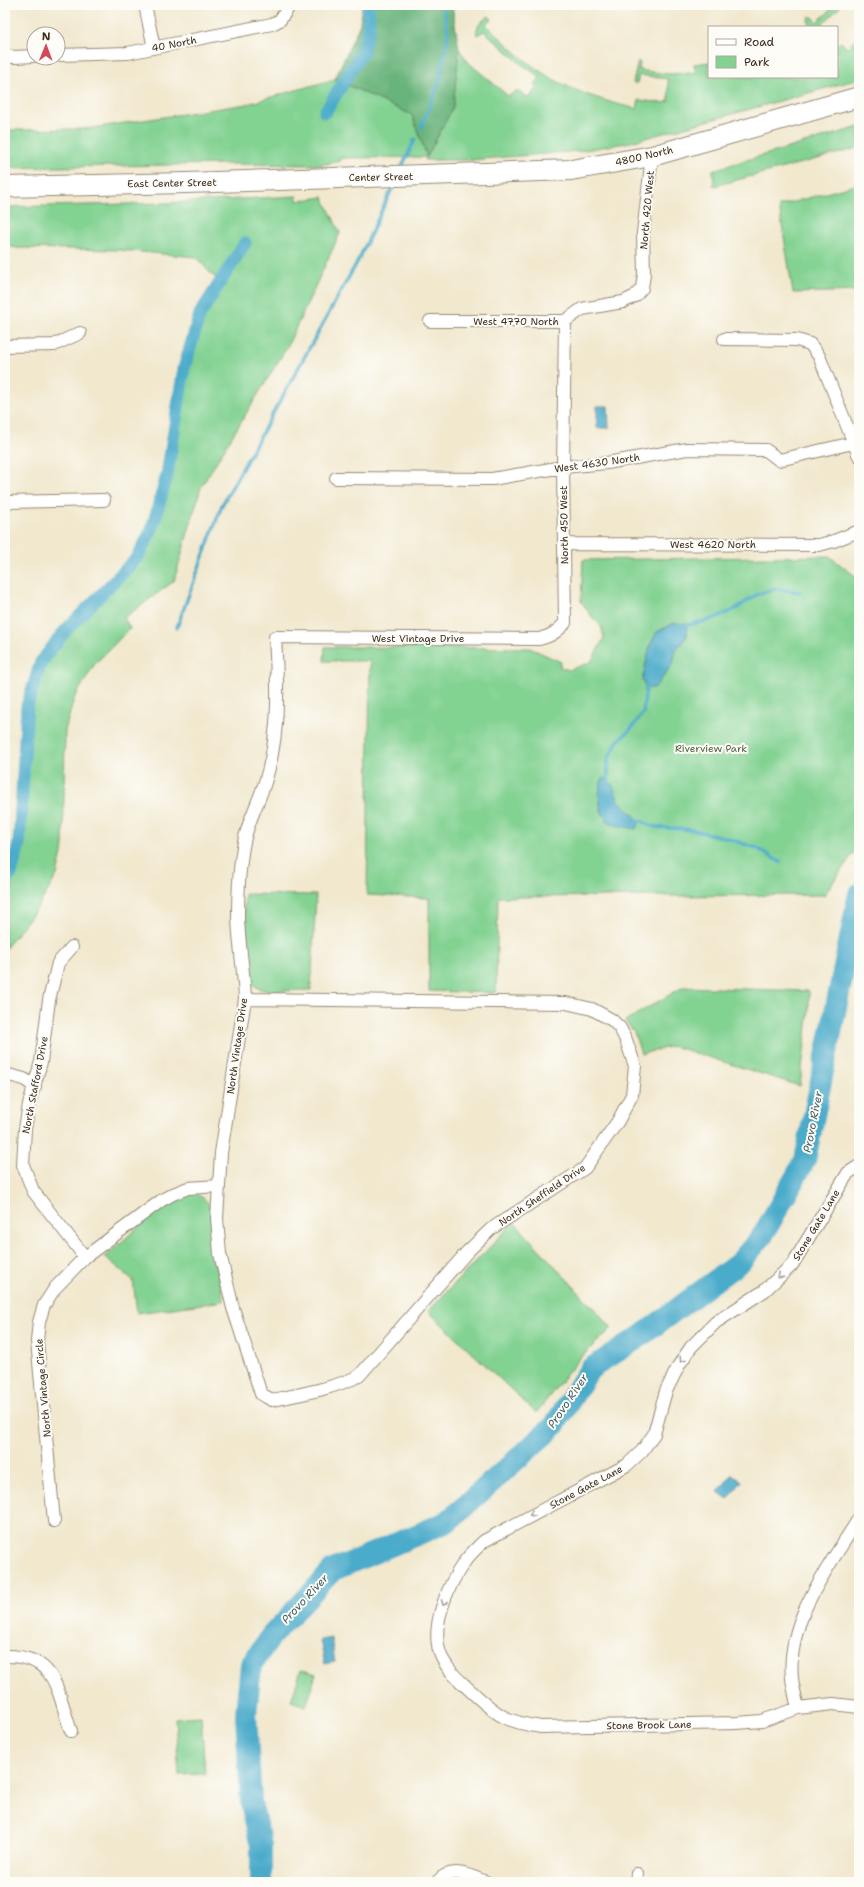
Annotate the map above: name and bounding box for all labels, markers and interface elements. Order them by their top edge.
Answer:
north arrow [26,26,66,66]
legend [708,26,838,78]
text: N [42,29,51,44]
street label: 40 North [150,33,198,55]
text: Road [744,34,775,50]
text: Park [744,54,770,70]
street label: 4800 North [614,143,674,169]
street label: Center Street [349,170,413,184]
street label: North 420 West [637,170,657,250]
street label: East Center Street [127,176,217,190]
street label: West 4770 North [473,315,559,328]
street label: West 4630 North [553,451,641,475]
street label: North 450 West [557,486,571,564]
street label: West 4620 North [670,538,756,551]
street label: West Vintage Drive [372,632,465,645]
park label: Riverview Park [675,742,747,755]
street label: North Vintage Drive [224,997,250,1095]
street label: North Stafford Drive [19,1035,51,1135]
water label: Provo River [800,1089,826,1154]
street label: North Sheffield Drive [496,1161,588,1229]
street label: Stone Gate Lane [790,1187,843,1263]
one-way arrow [777,1271,785,1279]
street label: North Vintage Circle [32,1338,54,1438]
one-way arrow [680,1355,687,1362]
water label: Provo River [544,1370,592,1431]
street label: Stone Gate Lane [547,1462,625,1512]
one-way arrow [529,1510,537,1517]
water label: Provo River [278,1571,332,1627]
one-way arrow [441,1600,449,1607]
street label: Stone Brook Lane [606,1718,692,1732]

